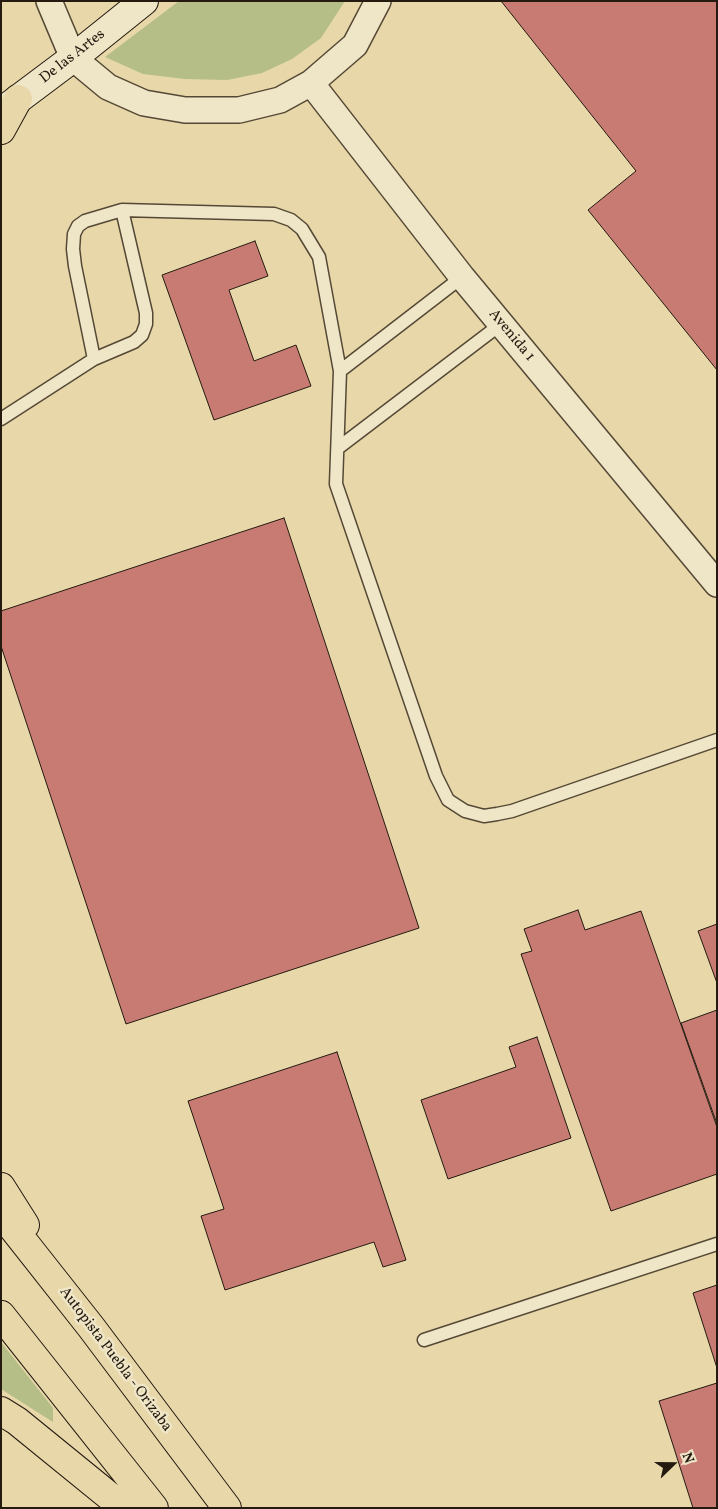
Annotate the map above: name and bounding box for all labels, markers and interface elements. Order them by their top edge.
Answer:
street label: De las Artes [37,26,109,88]
street label: Avenida 1 [484,306,538,366]
street label: Autopista Puebla - Orizaba [55,1284,175,1436]
north arrow [648,1439,698,1489]
text: N [677,1450,698,1466]

